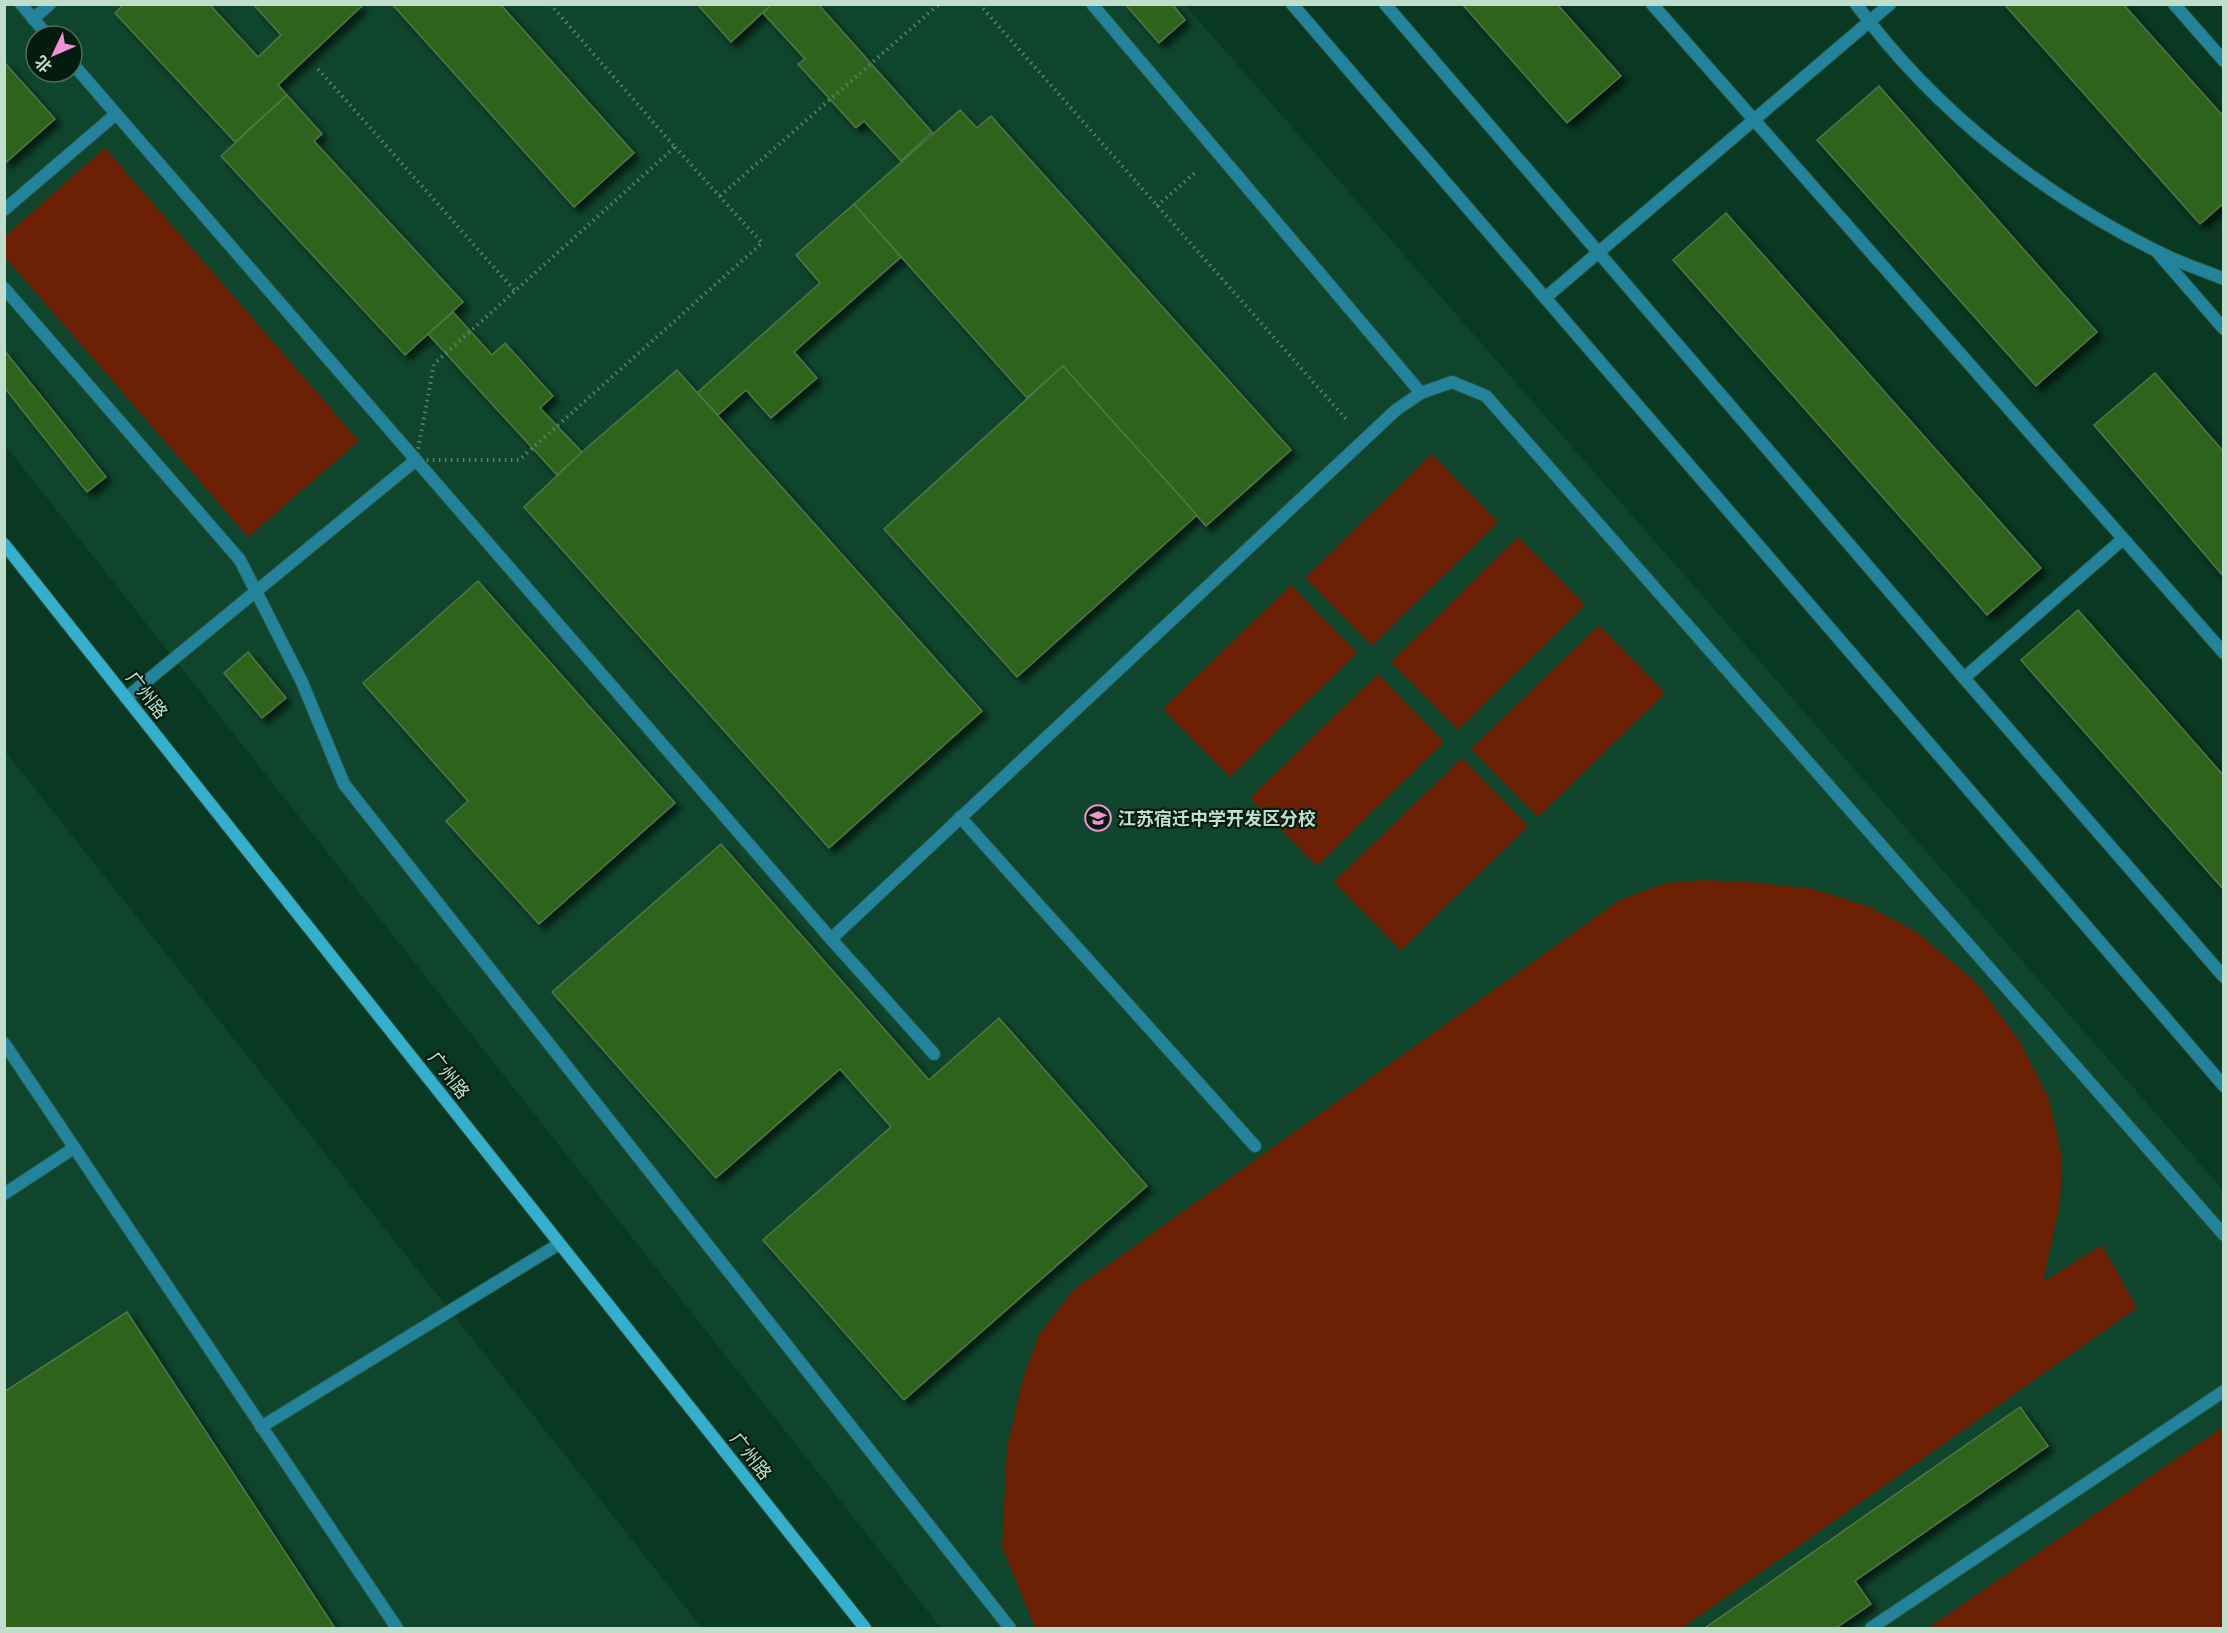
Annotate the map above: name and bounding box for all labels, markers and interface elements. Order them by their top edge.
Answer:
north arrow [24,24,84,84]
text: 北 [30,52,56,77]
street label: 广州路 [121,667,173,723]
school or university icon: 江苏宿迁中学开发区分校 [1083,803,1113,833]
place label: 江苏宿迁中学开发区分校 [1118,807,1316,830]
street label: 广州路 [423,1047,475,1103]
street label: 广州路 [725,1428,777,1484]

